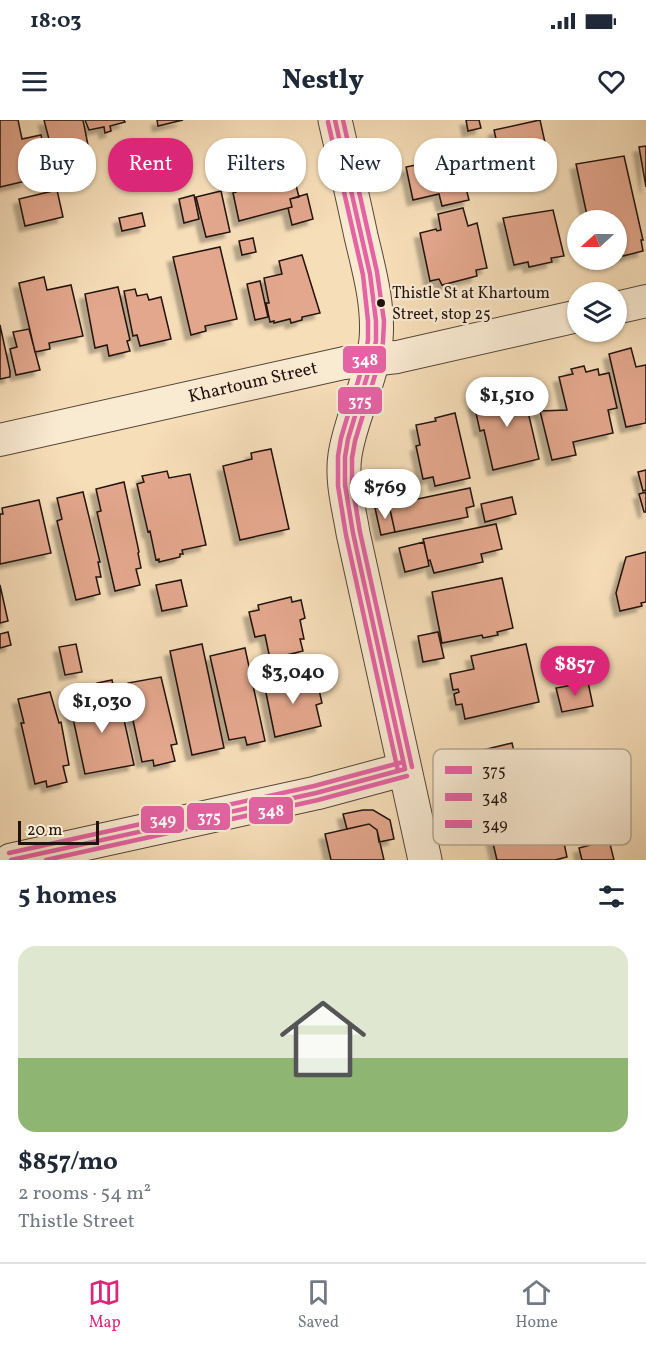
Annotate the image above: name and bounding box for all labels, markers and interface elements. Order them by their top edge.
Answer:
text: 18:03 [30,6,82,37]
text: Nestly [282,62,364,100]
icon: menu [18,65,51,98]
icon: heart [595,65,628,98]
chip: Buy [18,138,96,192]
chip: Rent [108,138,193,192]
chip: Filters [205,138,306,192]
chip: New [318,138,402,192]
chip: Apartment [414,138,557,192]
north arrow [567,210,627,270]
map controls [567,210,627,342]
button: layers [567,282,627,342]
place label: Thistle St at Khartoum Street, stop 25 [392,283,550,326]
marker: Thistle St at Khartoum Street, stop 25 [375,297,387,309]
line badge: 348 [342,345,387,374]
text: 348 [352,350,378,372]
street label: Khartoum Street [186,356,320,410]
pin: $1,510 [458,377,556,428]
text: $1,510 [480,382,534,410]
line badge: 375 [337,386,383,415]
text: 375 [348,391,372,413]
pin: $769 [349,469,421,520]
text: $769 [364,474,406,502]
pin: $857 [539,646,611,697]
text: $857 [555,651,595,679]
pin: $3,040 [244,654,342,705]
text: $3,040 [261,659,325,687]
pin: $1,030 [53,683,151,734]
text: $1,030 [72,688,132,716]
legend [433,749,631,845]
text: 375 [482,761,506,783]
text: 348 [482,788,508,810]
line badge: 348 [248,796,294,825]
text: 348 [258,801,284,823]
line badge: 375 [186,802,231,831]
line badge: 349 [140,805,185,834]
text: 375 [197,807,221,829]
text: 349 [150,810,176,832]
text: 349 [482,815,508,837]
scale bar [18,818,99,846]
text: 20 m [27,820,62,842]
text: 5 homes [18,878,117,914]
icon: filters [595,880,628,913]
icon: home [269,985,377,1093]
text: $857/mo [18,1144,118,1180]
text: 2 rooms · 54 m² [18,1180,151,1208]
text: Thistle Street [18,1208,135,1236]
tab: Map [88,1276,121,1334]
tab: Saved [298,1276,339,1334]
tab: Home [515,1276,558,1334]

